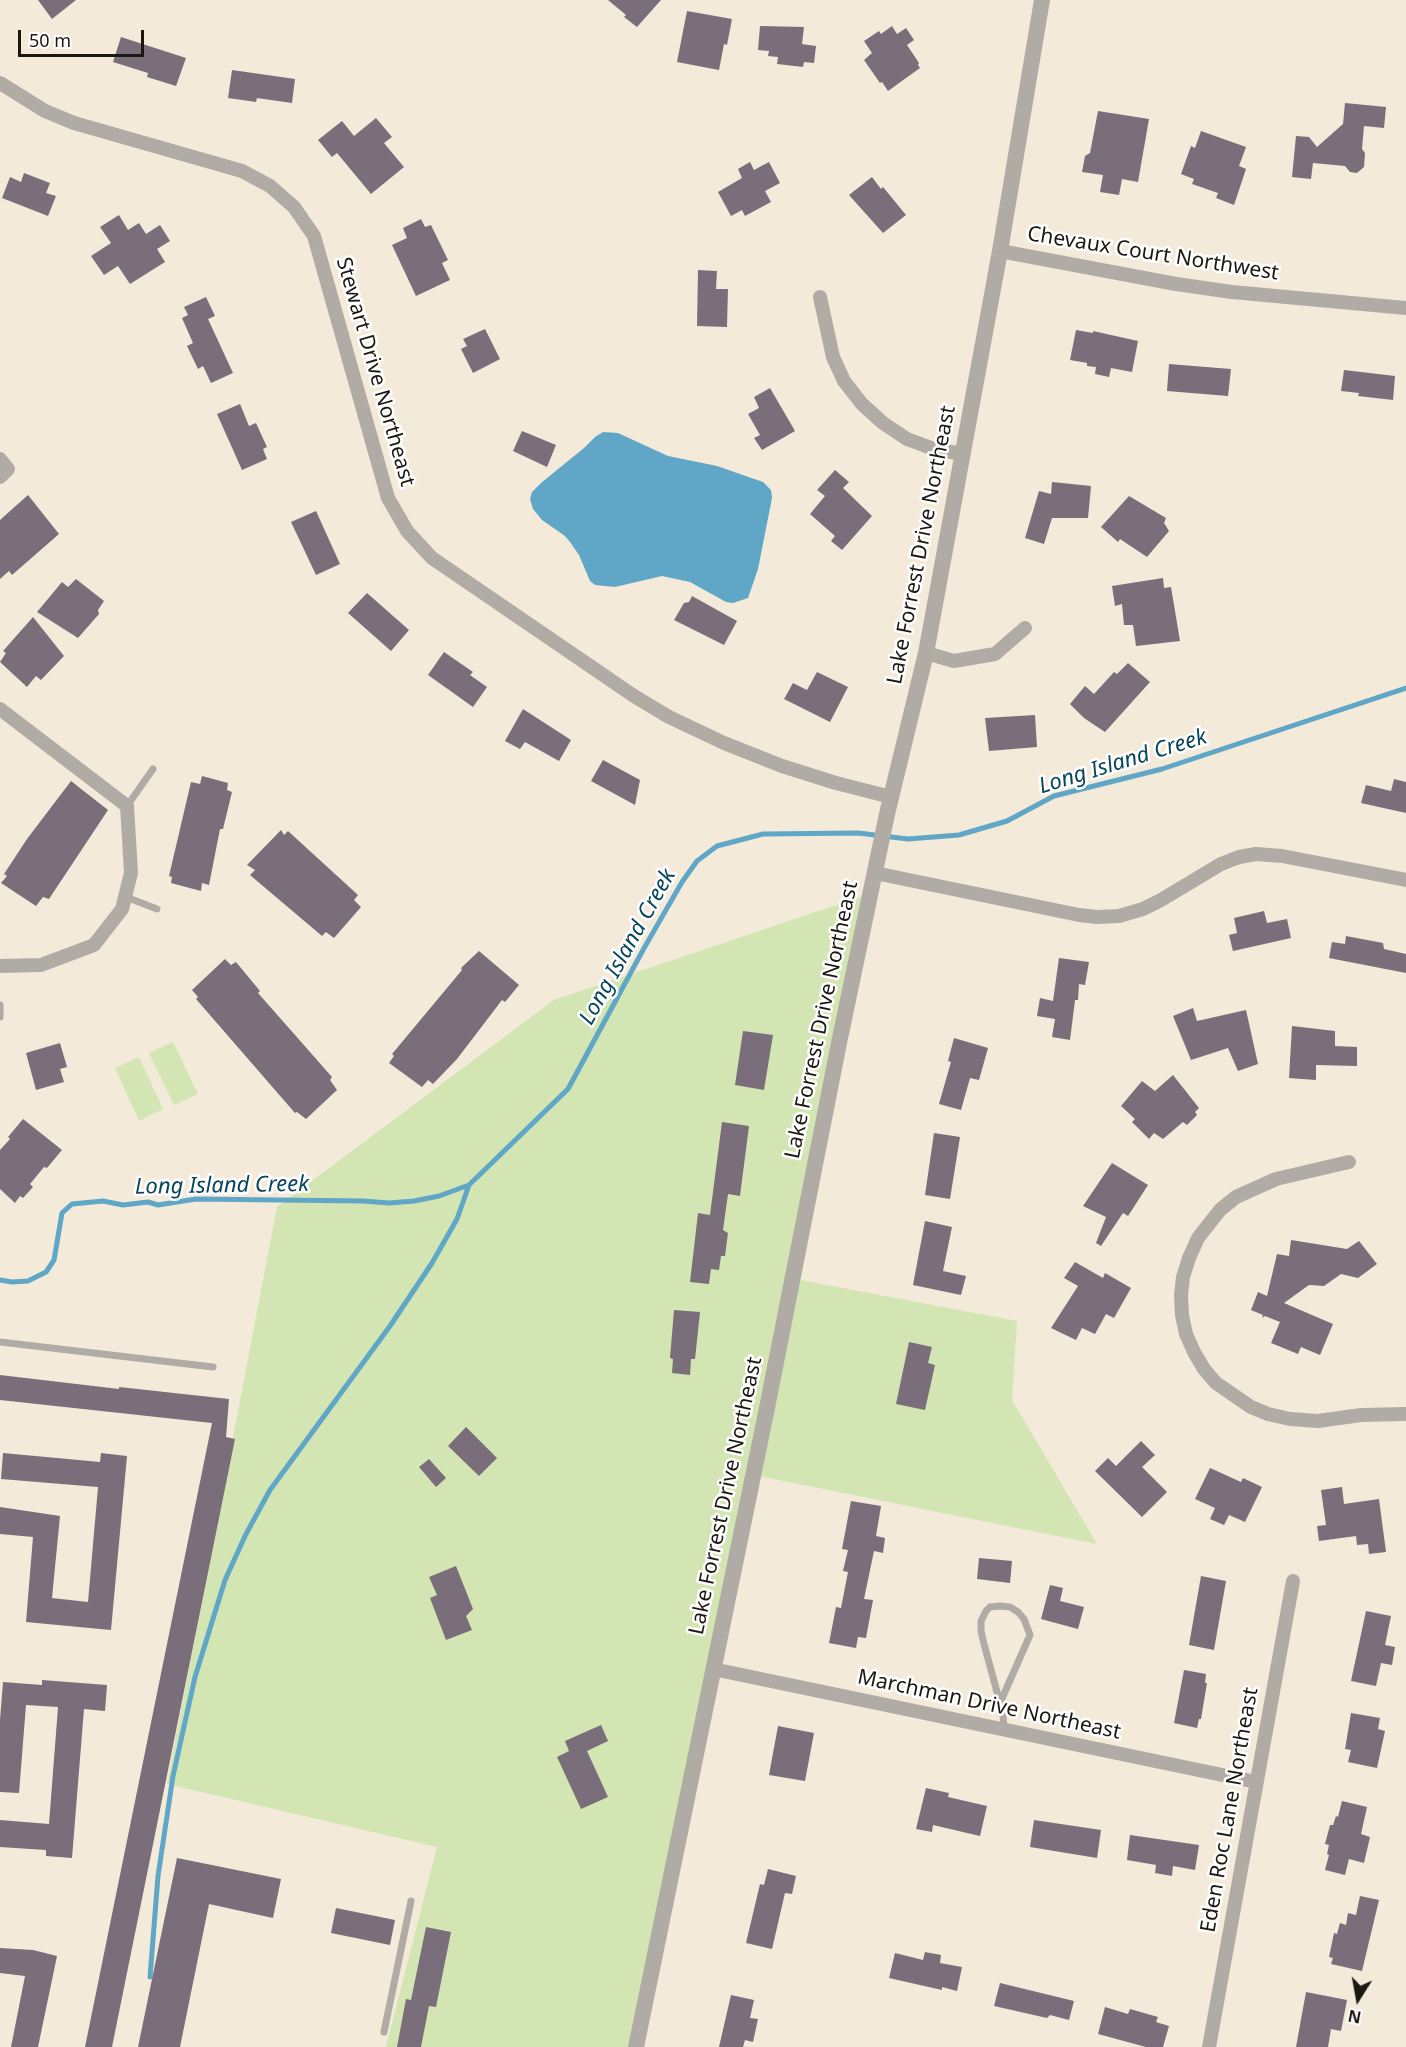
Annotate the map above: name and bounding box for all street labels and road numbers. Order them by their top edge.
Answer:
street label: Chevaux Court Northwest [1025,222,1281,286]
street label: Stewart Drive Northeast [330,255,420,489]
street label: Lake Forrest Drive Northeast [883,404,961,686]
street label: Lake Forrest Drive Northeast [780,879,864,1161]
street label: Lake Forrest Drive Northeast [684,1355,768,1637]
street label: Marchman Drive Northeast [855,1665,1123,1745]
street label: Eden Roc Lane Northeast [1196,1685,1264,1935]

